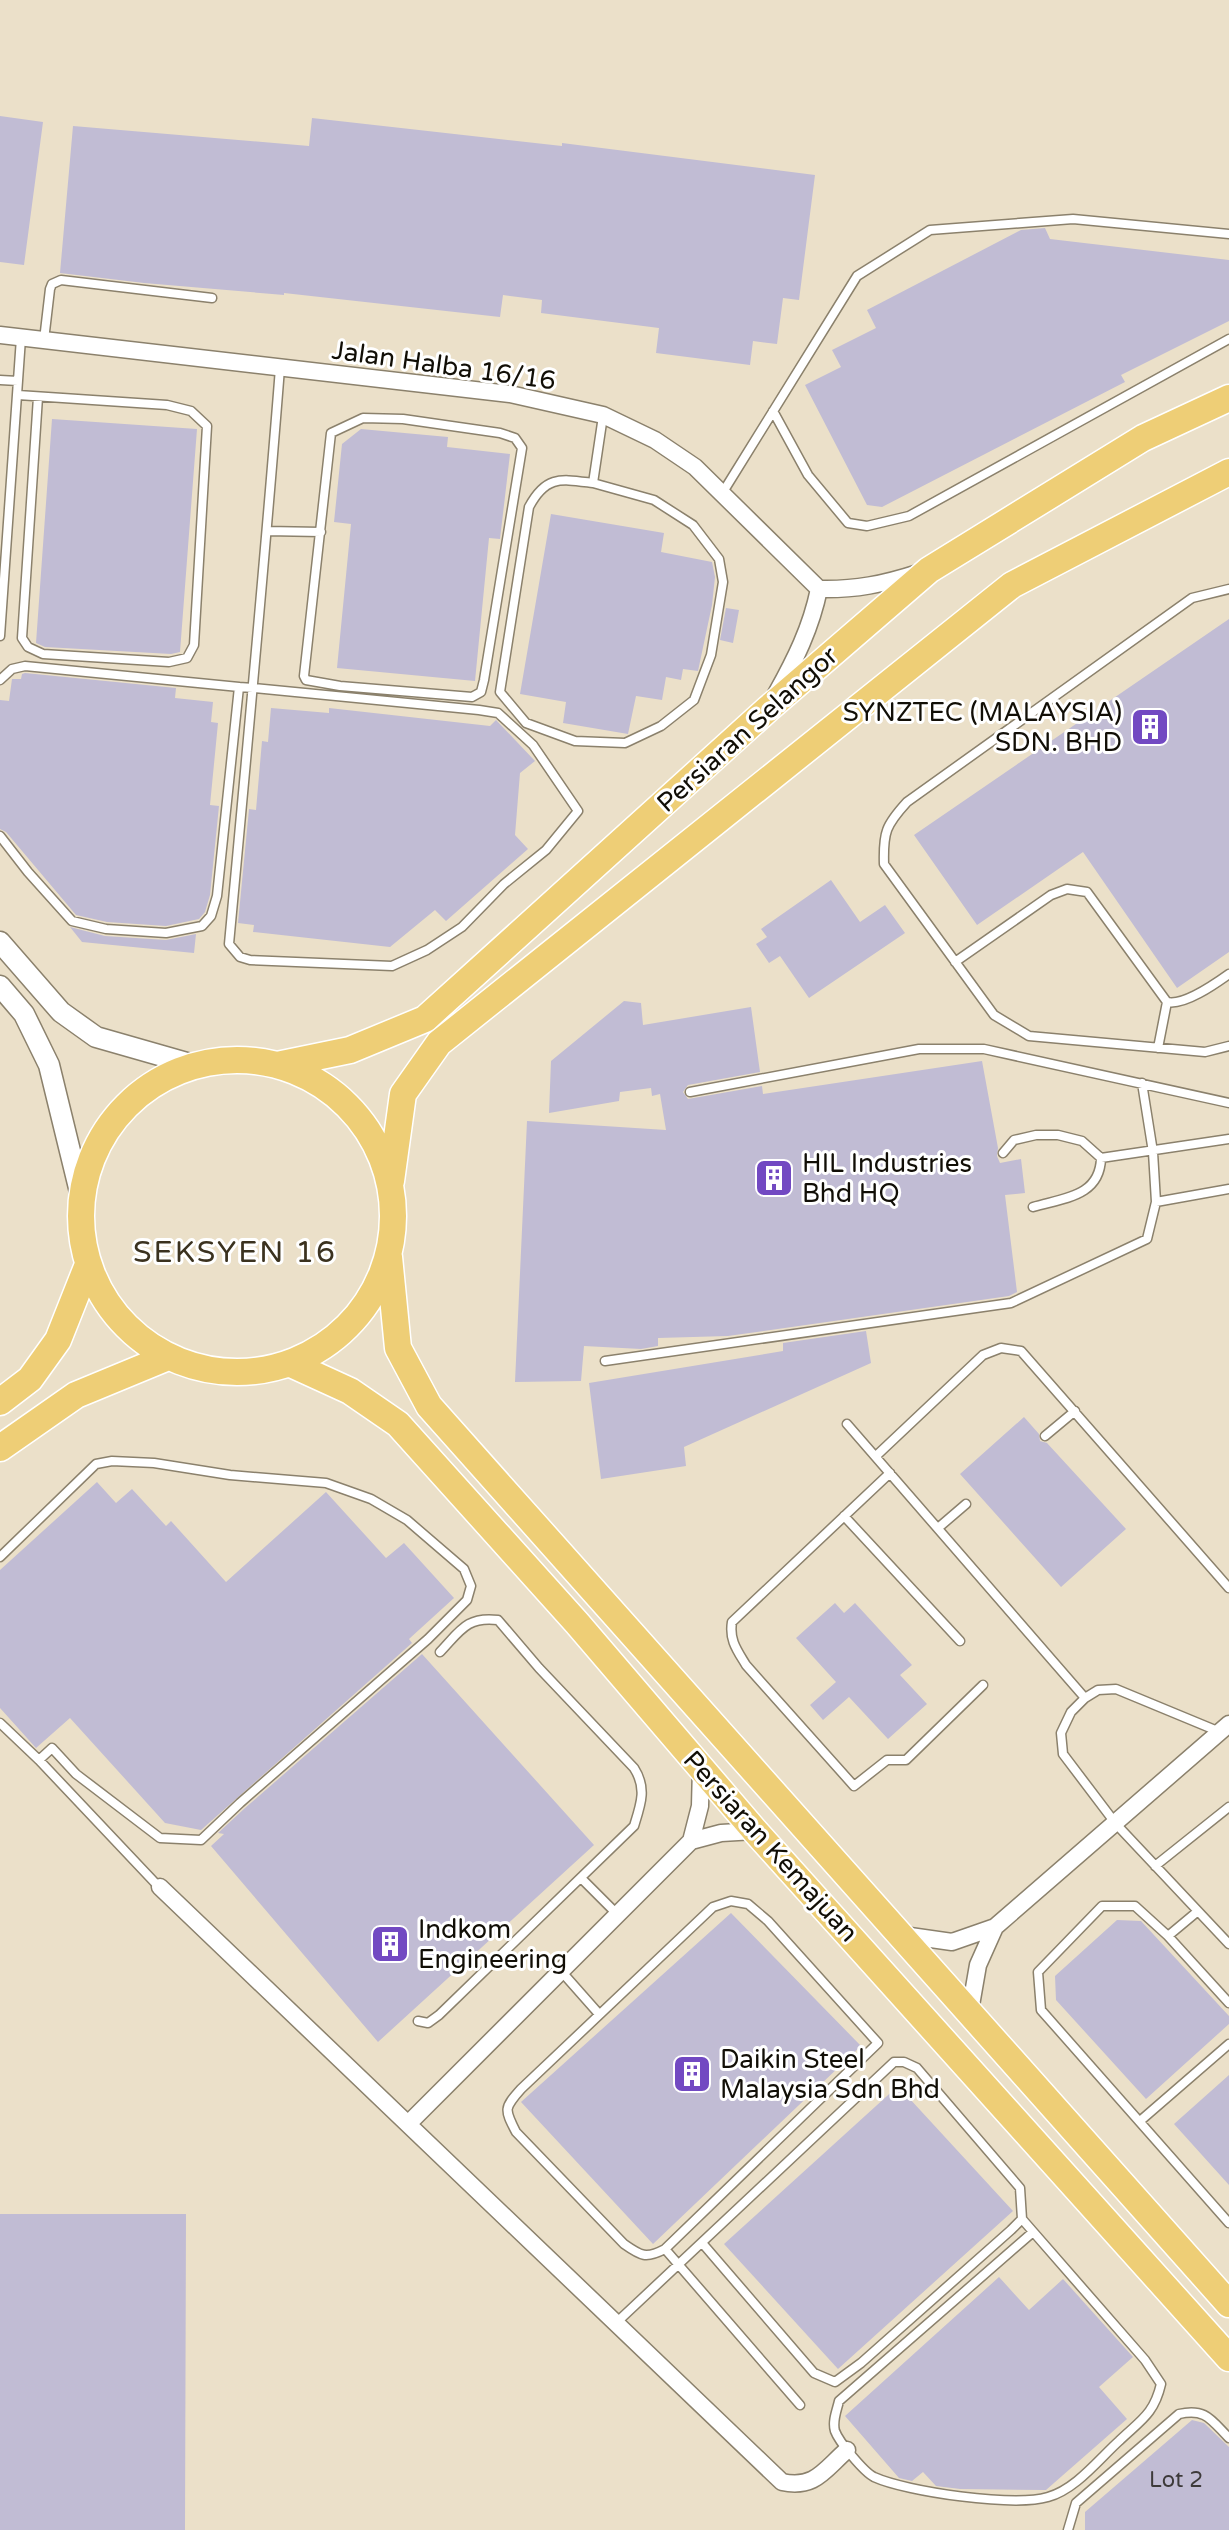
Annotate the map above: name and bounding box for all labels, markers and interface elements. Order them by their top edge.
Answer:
street label: Jalan Halba 16/16 [330,334,558,397]
street label: Persiaran Selangor [651,640,844,819]
place label: SYNZTEC (MALAYSIA) SDN. BHD [843,697,1122,758]
building icon: SYNZTEC (MALAYSIA) SDN. BHD [1129,706,1171,748]
place label: HIL Industries Bhd HQ [802,1148,972,1209]
building icon: HIL Industries Bhd HQ [753,1157,795,1199]
district label: SEKSYEN 16 [133,1234,337,1271]
street label: Persiaran Kemajuan [677,1745,864,1948]
place label: Indkom Engineering [418,1914,567,1975]
building icon: Indkom Engineering [369,1923,411,1965]
place label: Daikin Steel Malaysia Sdn Bhd [720,2044,940,2105]
building icon: Daikin Steel Malaysia Sdn Bhd [671,2053,713,2095]
house number: Lot 2 [1149,2467,1203,2493]

